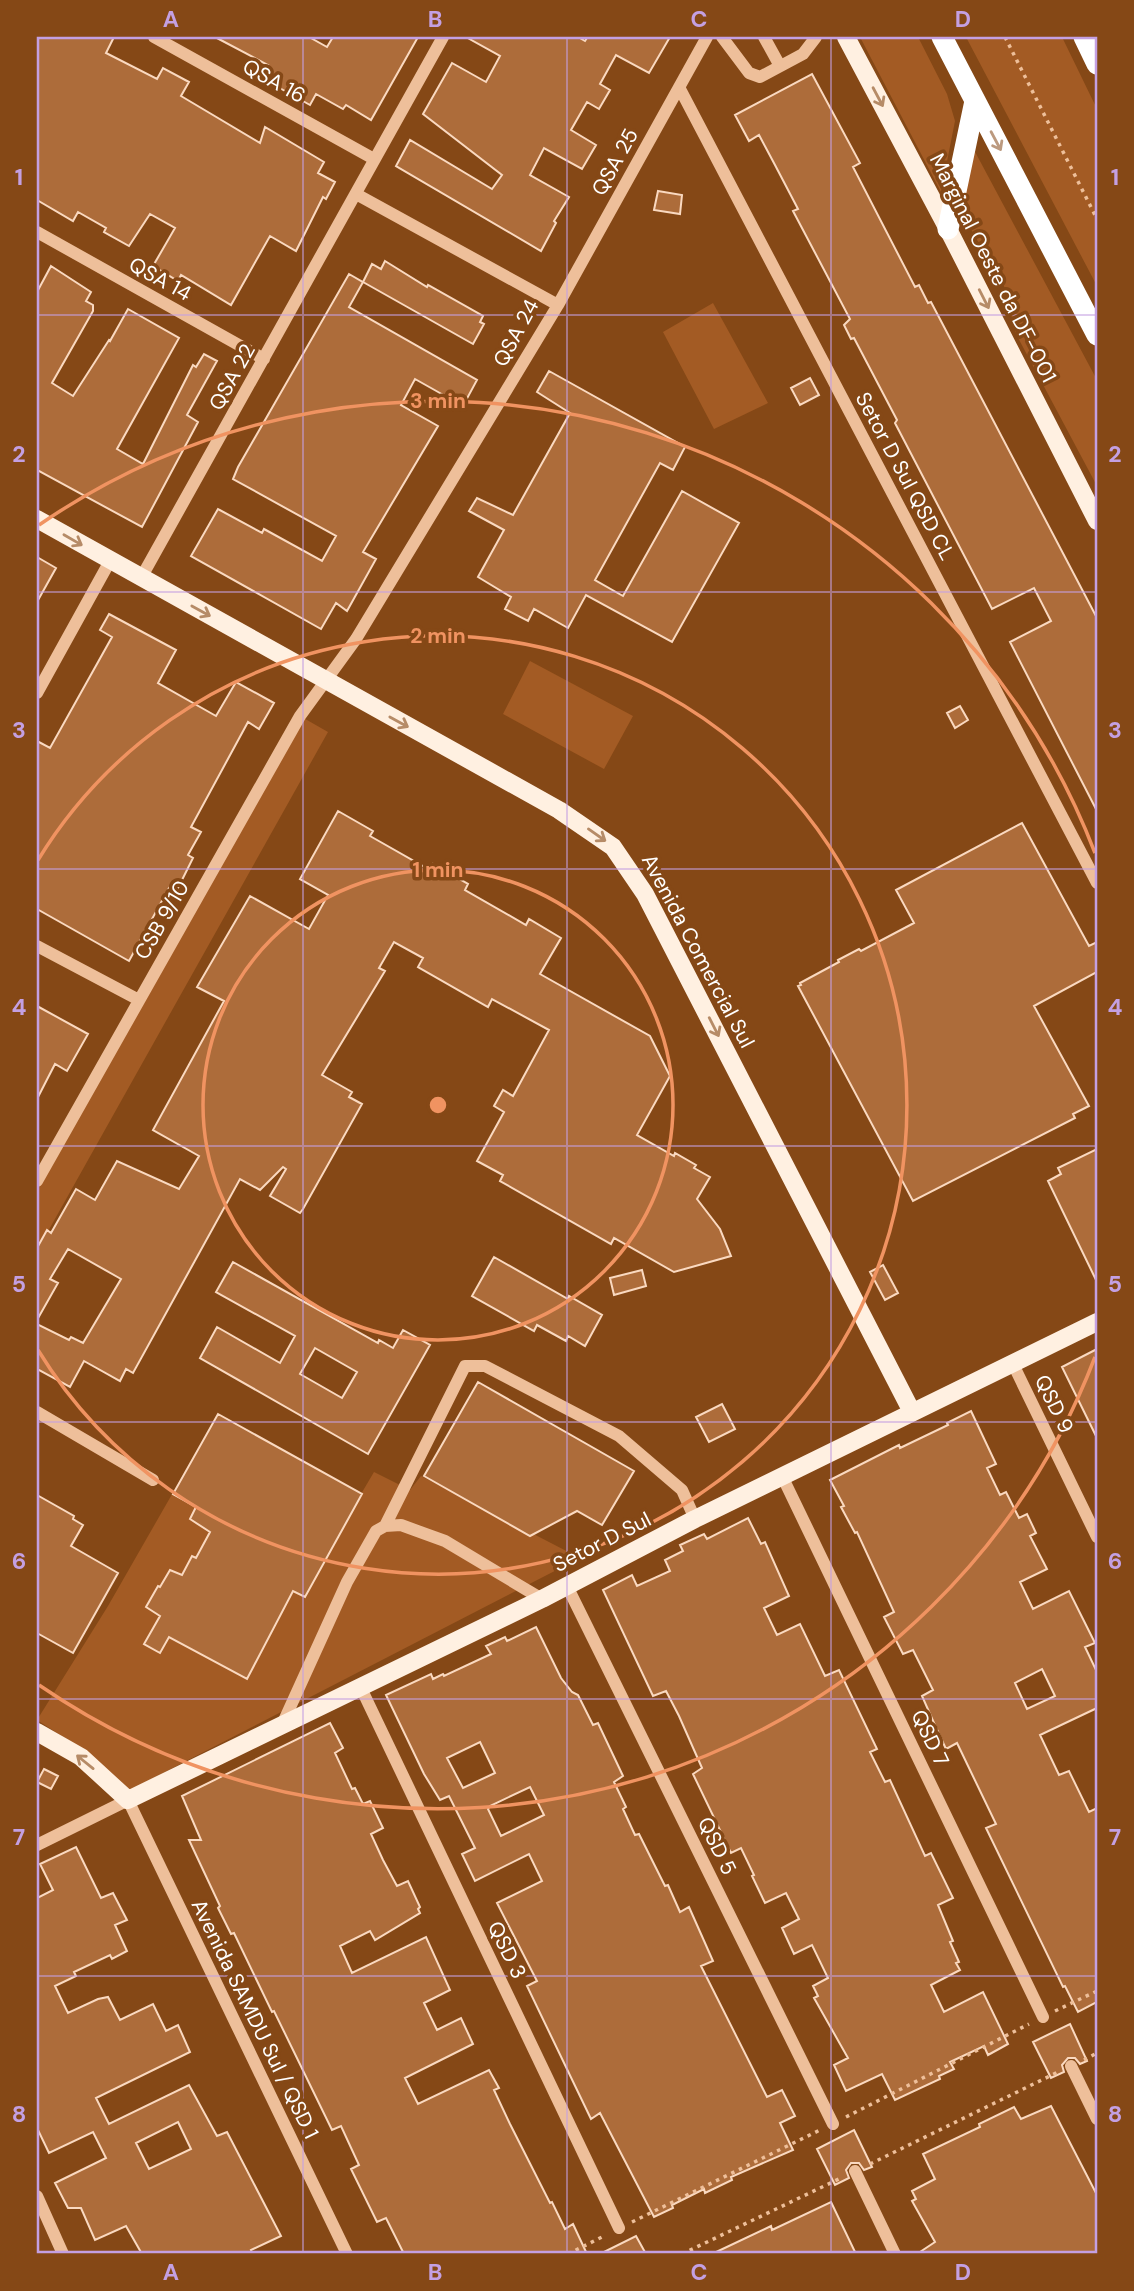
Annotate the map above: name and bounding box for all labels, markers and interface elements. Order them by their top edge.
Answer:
text: A [163,4,179,34]
text: B [428,4,442,34]
text: C [691,4,707,34]
text: D [955,4,971,34]
street label: QSA 16 [238,52,310,110]
one-way arrow [872,86,886,107]
street label: QSA 25 [585,123,645,201]
one-way arrow [990,130,1003,151]
street label: Marginal Oeste da DF-001 [923,149,1063,387]
text: 1 [15,162,23,192]
text: 1 [1111,162,1119,192]
street label: QSA 14 [124,250,196,308]
one-way arrow [977,288,991,309]
street label: QSA 24 [487,294,545,372]
street label: QSA 22 [202,339,262,415]
text: 3 min [410,387,466,415]
street label: Setor D Sul QSD CL [849,387,961,565]
text: 2 [12,439,26,469]
text: 2 [1108,439,1122,469]
one-way arrow [63,533,83,547]
one-way arrow [190,604,210,618]
text: 2 min [410,622,466,650]
text: 3 [12,715,26,745]
one-way arrow [389,715,409,729]
text: 3 [1108,715,1122,745]
one-way arrow [586,828,606,842]
street label: Avenida Comercial Sul [635,849,761,1053]
text: 1 min [412,856,464,884]
street label: CSB 9/10 [128,875,196,965]
text: 4 [12,992,27,1022]
text: 4 [1108,992,1123,1022]
one-way arrow [708,1016,722,1037]
centre of rings [426,1093,450,1117]
text: 5 [12,1269,26,1299]
text: 5 [1108,1269,1122,1299]
street label: QSD 9 [1028,1370,1080,1438]
street label: Setor D Sul [548,1505,656,1579]
text: 6 [12,1546,26,1576]
text: 6 [1108,1546,1122,1576]
street label: QSD 7 [904,1705,956,1771]
one-way arrow [77,1754,95,1770]
street label: QSD 5 [691,1812,743,1880]
text: 7 [13,1822,25,1852]
text: 7 [1109,1822,1121,1852]
street label: Avenida SAMDU Sul / QSD 1 [185,1894,325,2144]
street label: QSD 3 [481,1916,533,1984]
text: 8 [12,2099,26,2129]
text: 8 [1108,2099,1122,2129]
text: A [163,2257,179,2287]
text: B [428,2257,442,2287]
text: C [691,2257,707,2287]
text: D [955,2257,971,2287]

